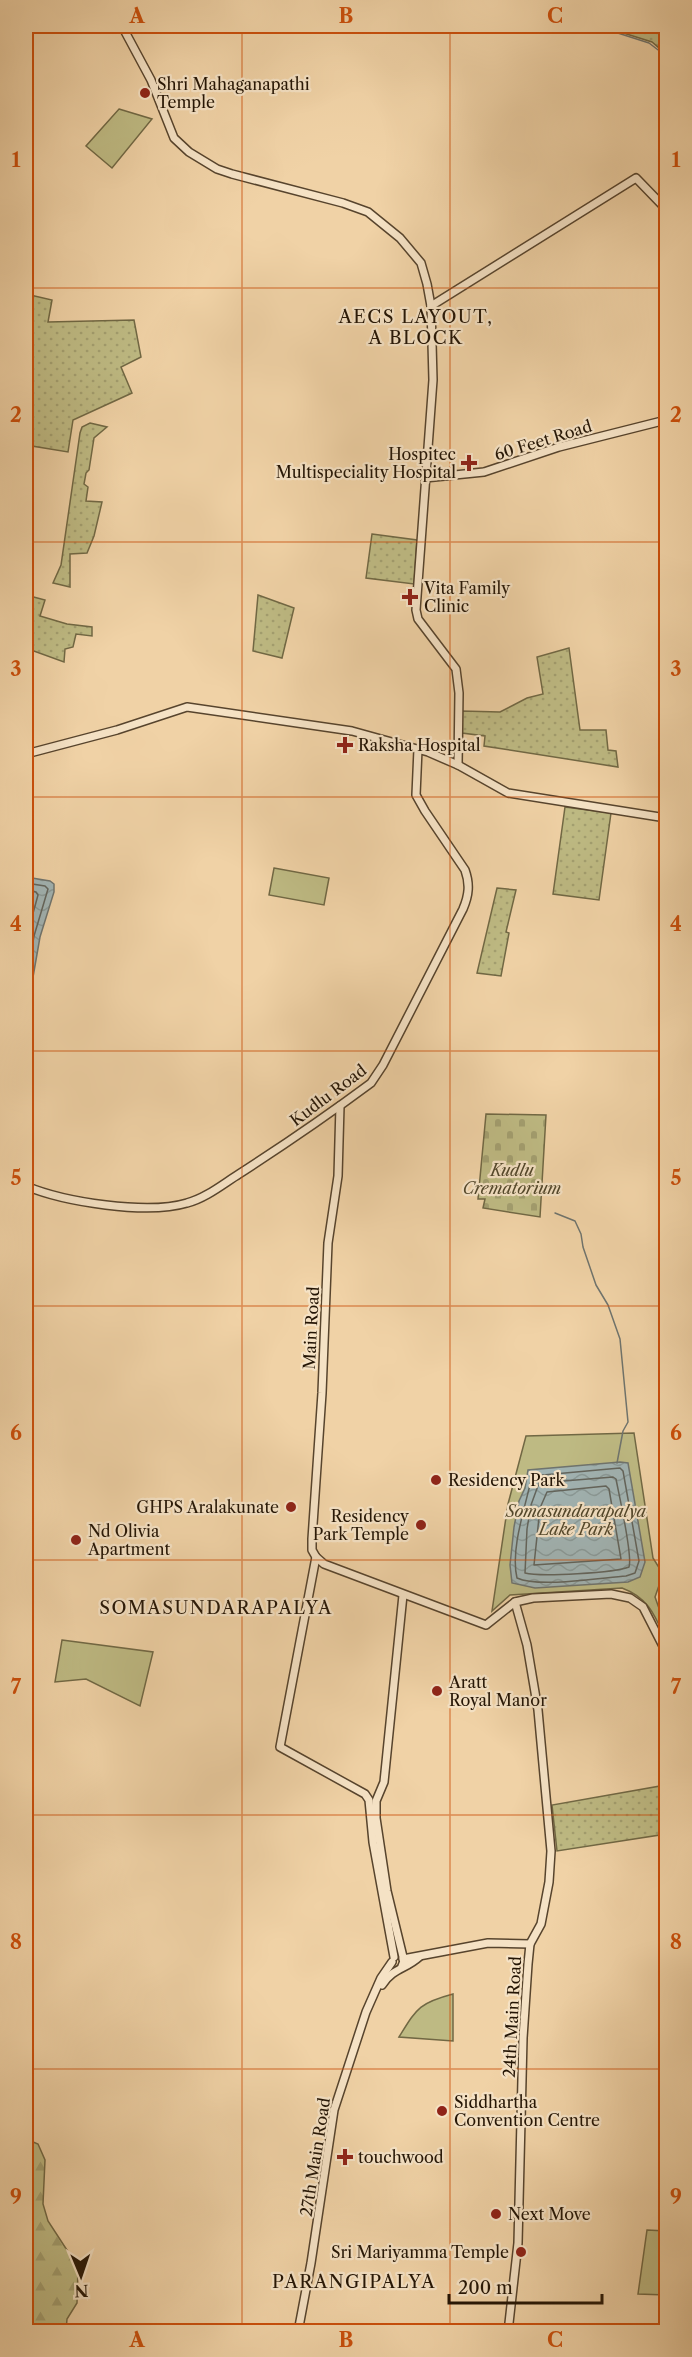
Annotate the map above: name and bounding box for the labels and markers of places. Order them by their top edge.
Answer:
place label: Shri Mahaganapathi Temple [157,74,310,112]
marker: Shri Mahaganapathi Temple [138,86,152,100]
place label: Hospitec Multispeciality Hospital [276,444,456,482]
marker: Hospitec Multispeciality Hospital [460,454,478,472]
place label: Vita Family Clinic [423,578,511,616]
marker: Vita Family Clinic [401,588,419,606]
place label: Raksha Hospital [358,735,481,755]
marker: Raksha Hospital [336,736,354,754]
place label: Residency Park [448,1470,566,1490]
marker: Residency Park [429,1473,443,1487]
place label: GHPS Aralakunate [136,1497,279,1517]
marker: GHPS Aralakunate [284,1500,298,1514]
place label: Residency Park Temple [313,1506,410,1544]
marker: Residency Park Temple [414,1518,428,1532]
place label: Nd Olivia Apartment [87,1521,170,1559]
marker: Nd Olivia Apartment [69,1533,83,1547]
place label: Aratt Royal Manor [448,1672,547,1710]
marker: Aratt Royal Manor [430,1684,444,1698]
place label: Siddhartha Convention Centre [454,2092,600,2130]
marker: Siddhartha Convention Centre [435,2104,449,2118]
place label: touchwood [358,2147,444,2167]
marker: touchwood [336,2148,354,2166]
place label: Next Move [508,2204,591,2224]
marker: Next Move [489,2207,503,2221]
place label: Sri Mariyamma Temple [331,2242,509,2262]
marker: Sri Mariyamma Temple [514,2245,528,2259]

